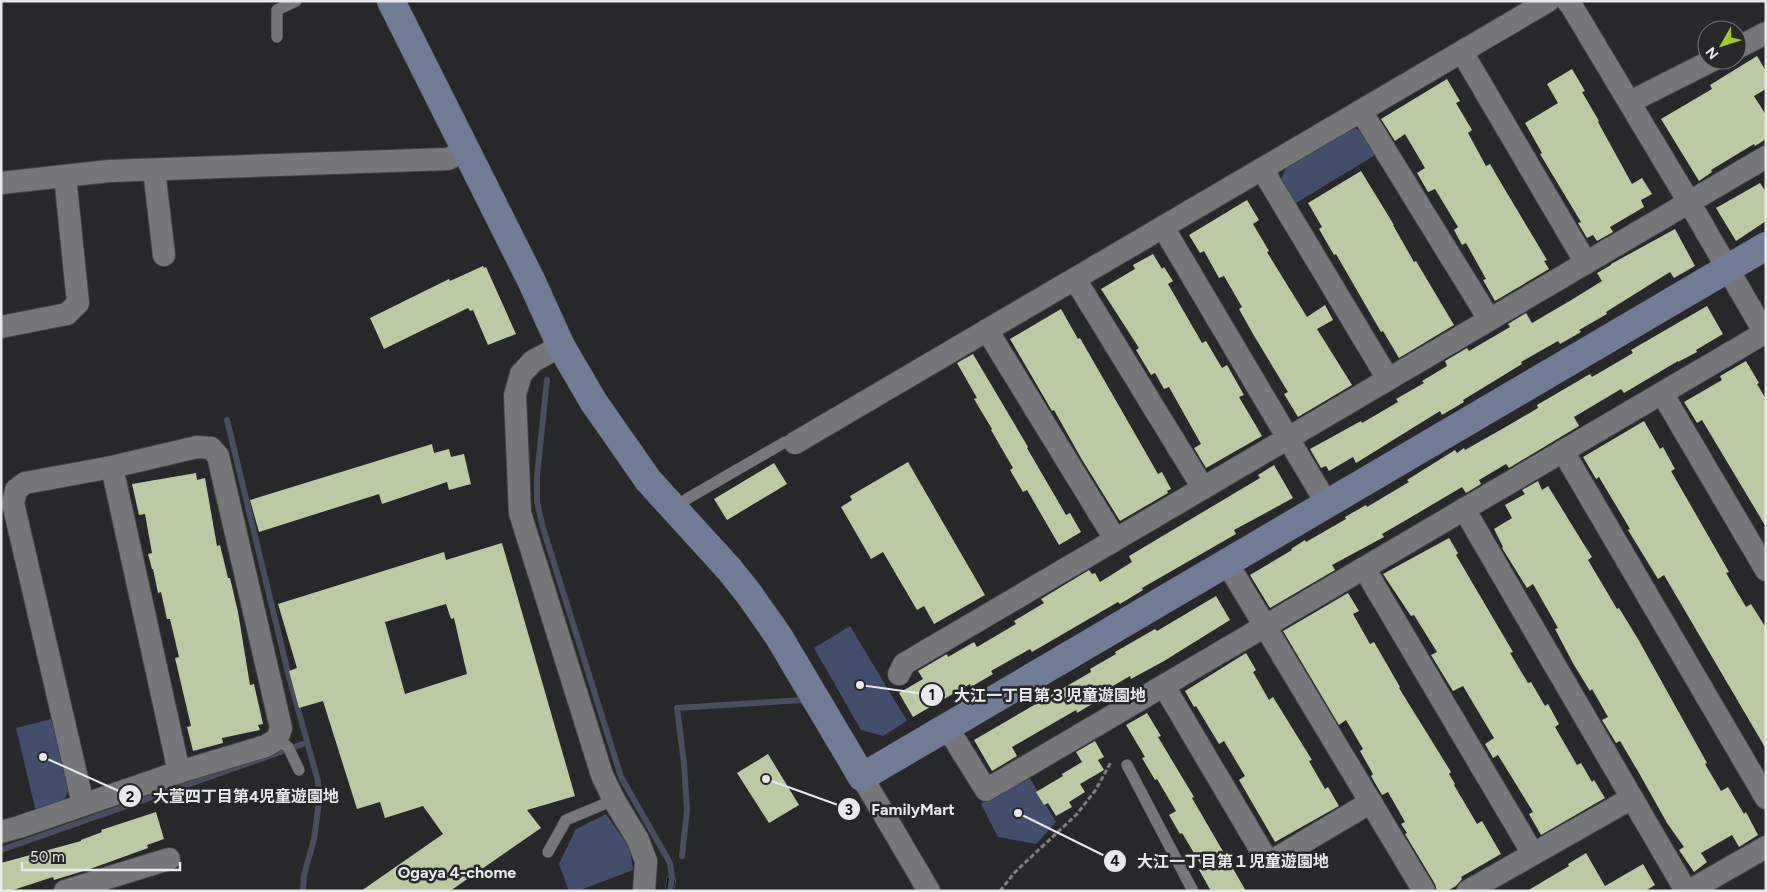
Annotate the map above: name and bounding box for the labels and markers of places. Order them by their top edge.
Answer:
callout: 大江一丁目第３児童遊園地 [919,680,1156,711]
callout: 大萱四丁目第4児童遊園地 [117,781,349,812]
callout: FamilyMart [836,794,965,825]
callout: 大江一丁目第１児童遊園地 [1102,845,1339,876]

